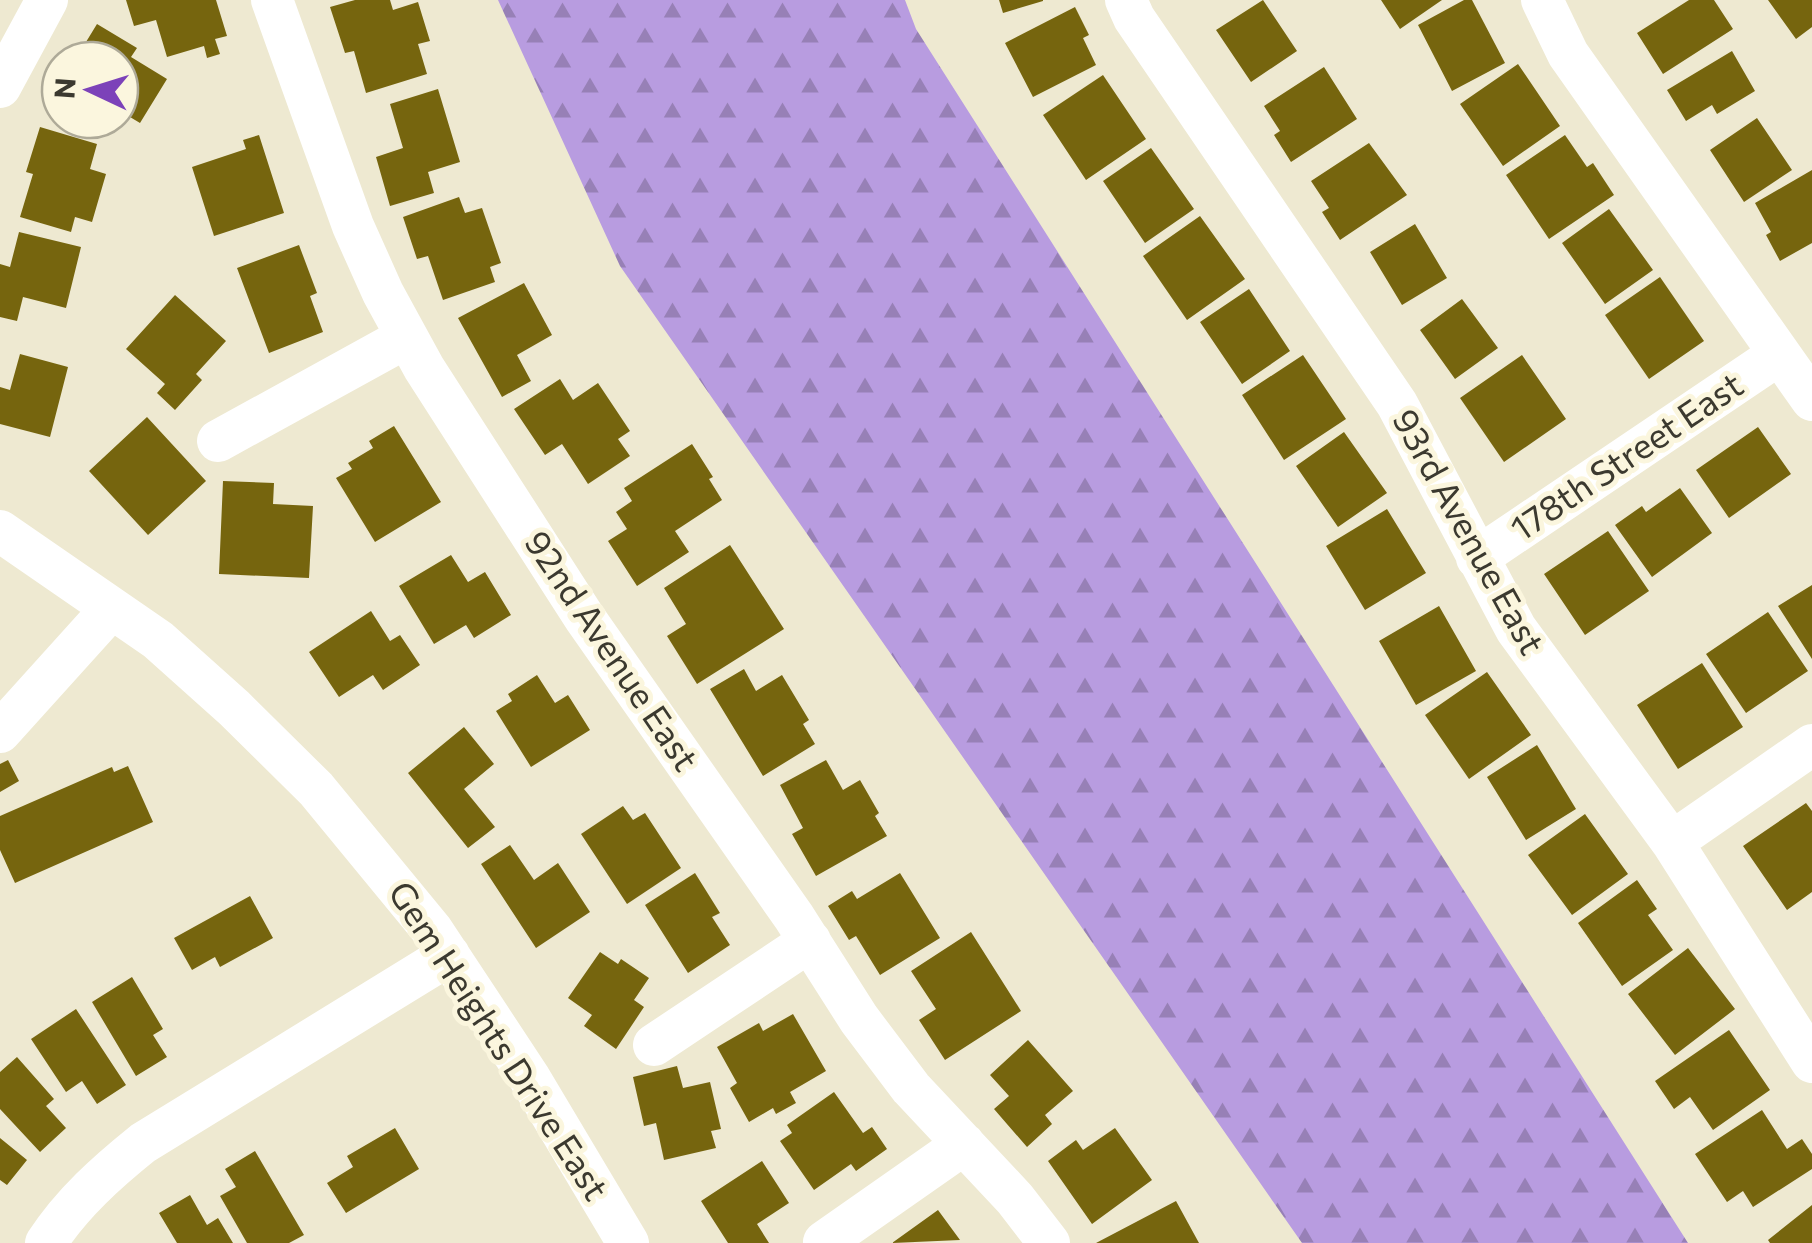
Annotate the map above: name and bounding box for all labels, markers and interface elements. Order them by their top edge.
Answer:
north arrow [40,40,140,140]
text: N [46,77,82,100]
street label: 178th Street East [1501,361,1750,548]
street label: 93rd Avenue East [1385,401,1555,661]
street label: 92nd Avenue East [517,521,709,778]
street label: Gem Heights Drive East [381,872,619,1207]

